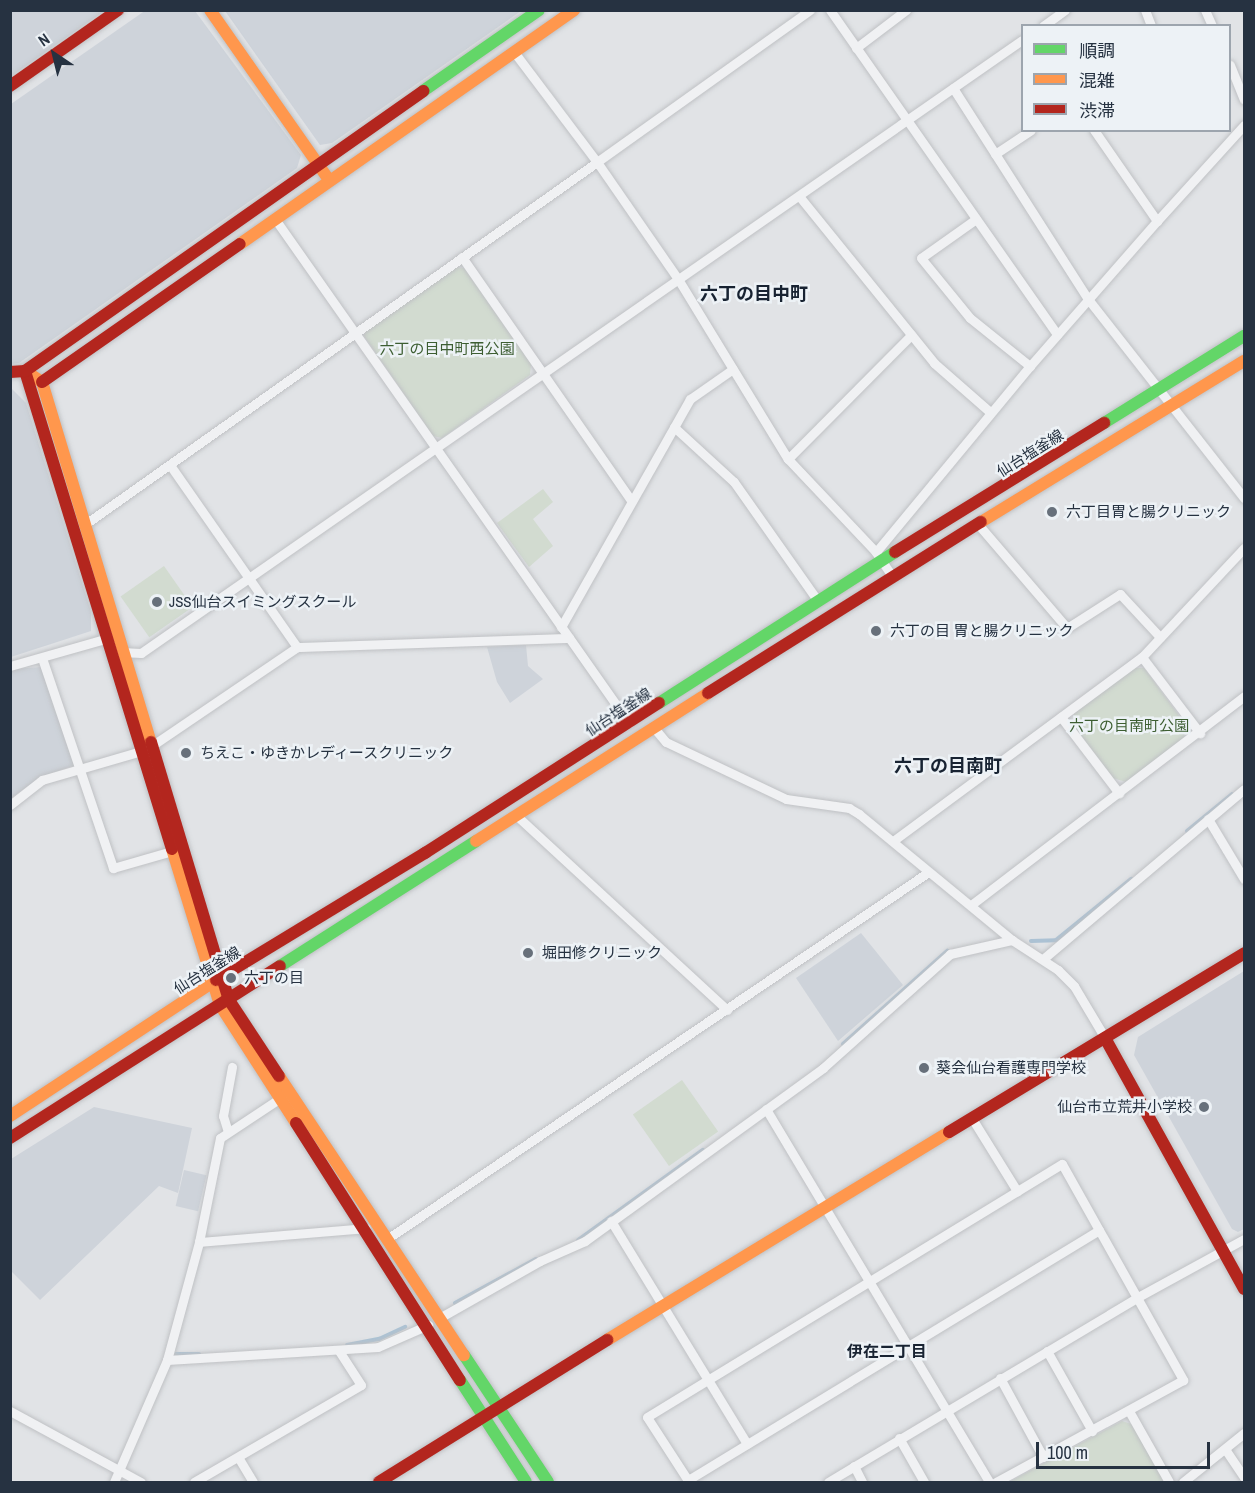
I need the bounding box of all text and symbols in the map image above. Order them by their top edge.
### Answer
north arrow [24,24,84,84]
legend [1021,24,1231,132]
text: N [33,28,54,51]
text: 順調 [1079,38,1115,63]
text: 混雑 [1079,68,1115,93]
text: 渋滞 [1079,98,1115,123]
district label: 六丁の目中町 [700,283,808,305]
park label: 六丁の目中町西公園 [380,340,514,358]
street label: 仙台塩釜線 [993,425,1067,481]
marker: 六丁目胃と腸クリニック [1043,503,1061,521]
place label: 六丁目胃と腸クリニック [1066,503,1231,521]
place label: JSS仙台スイミングスクール [169,593,357,611]
marker: JSS仙台スイミングスクール [150,595,164,609]
marker: 六丁の目 胃と腸クリニック [867,622,885,640]
place label: 六丁の目 胃と腸クリニック [890,622,1073,640]
street label: 仙台塩釜線 [582,684,654,740]
park label: 六丁の目南町公園 [1069,717,1189,735]
marker: ちえこ・ゆきかレディースクリニック [177,744,195,762]
place label: ちえこ・ゆきかレディースクリニック [200,744,455,762]
district label: 六丁の目南町 [894,755,1002,777]
street label: 仙台塩釜線 [170,942,244,998]
marker: 堀田修クリニック [519,944,537,962]
place label: 堀田修クリニック [542,944,662,962]
marker: 六丁の目 [222,969,240,987]
place label: 六丁の目 [244,969,304,987]
place label: 葵会仙台看護専門学校 [936,1059,1086,1077]
marker: 葵会仙台看護専門学校 [917,1061,931,1075]
place label: 仙台市立荒井小学校 [1057,1098,1192,1116]
marker: 仙台市立荒井小学校 [1197,1100,1211,1114]
district label: 伊在二丁目 [847,1341,927,1361]
scale bar [1039,1430,1213,1468]
text: 100 m [1047,1440,1088,1465]

